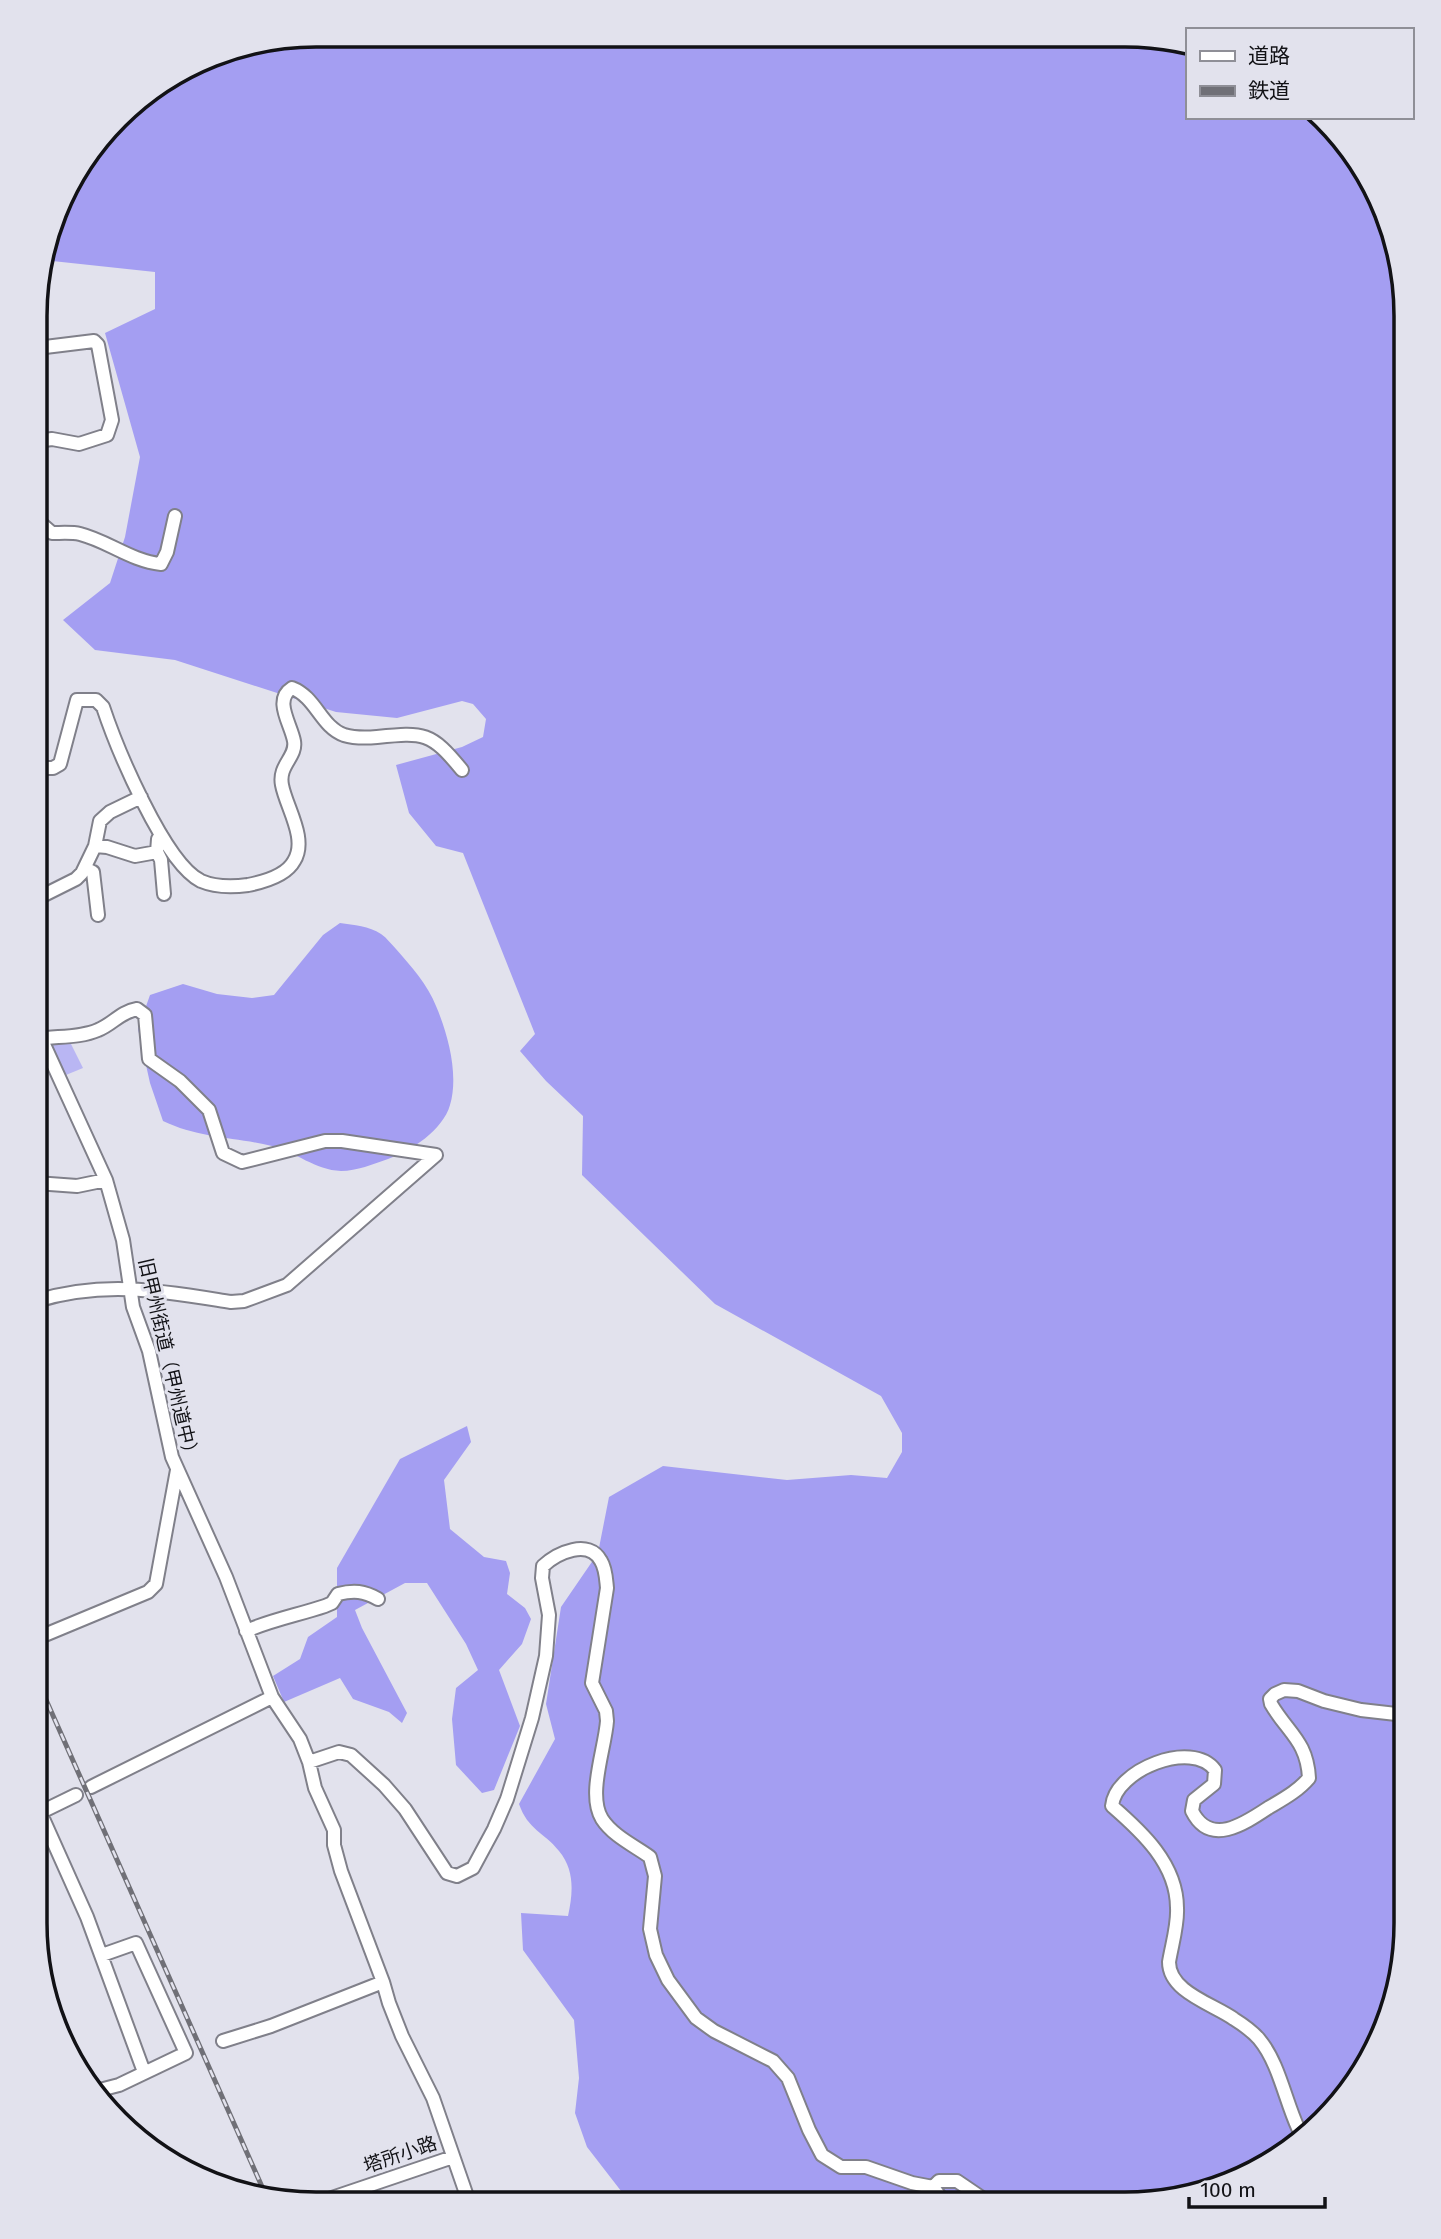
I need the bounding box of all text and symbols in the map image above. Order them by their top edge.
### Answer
legend [1186,28,1413,119]
text: 道路 [1248,43,1290,69]
text: 鉄道 [1248,78,1290,104]
street label: 旧甲州街道（甲州道中） [134,1256,203,1465]
street label: 塔所小路 [360,2131,440,2178]
scale bar [1189,2166,1326,2210]
text: 100 m [1200,2177,1256,2203]

